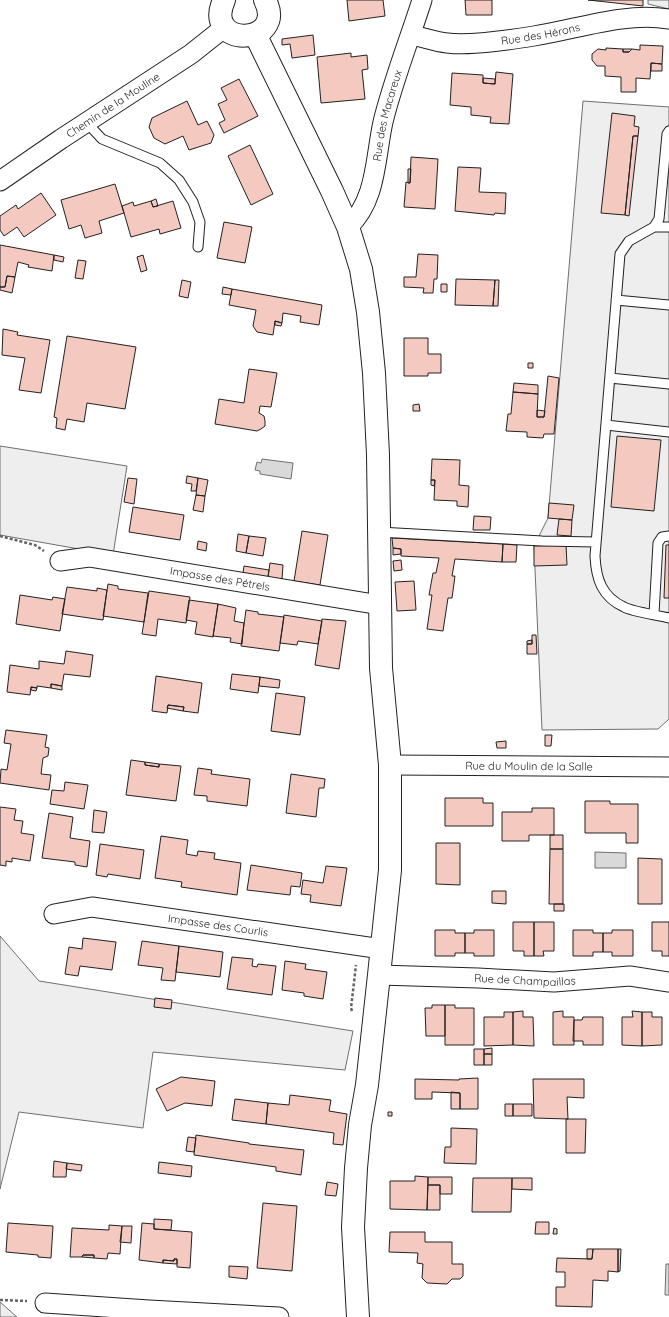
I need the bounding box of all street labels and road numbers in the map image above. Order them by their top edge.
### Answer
street label: Rue des Hérons [500,20,581,48]
street label: Rue des Macareux [370,68,405,162]
street label: Chemin de la Mouline [63,69,162,141]
street label: Impasse des Pétrels [169,563,271,594]
street label: Rue du Moulin de la Salle [465,759,593,773]
street label: Impasse des Courlis [167,911,269,939]
street label: Rue de Champaillas [474,971,576,989]

